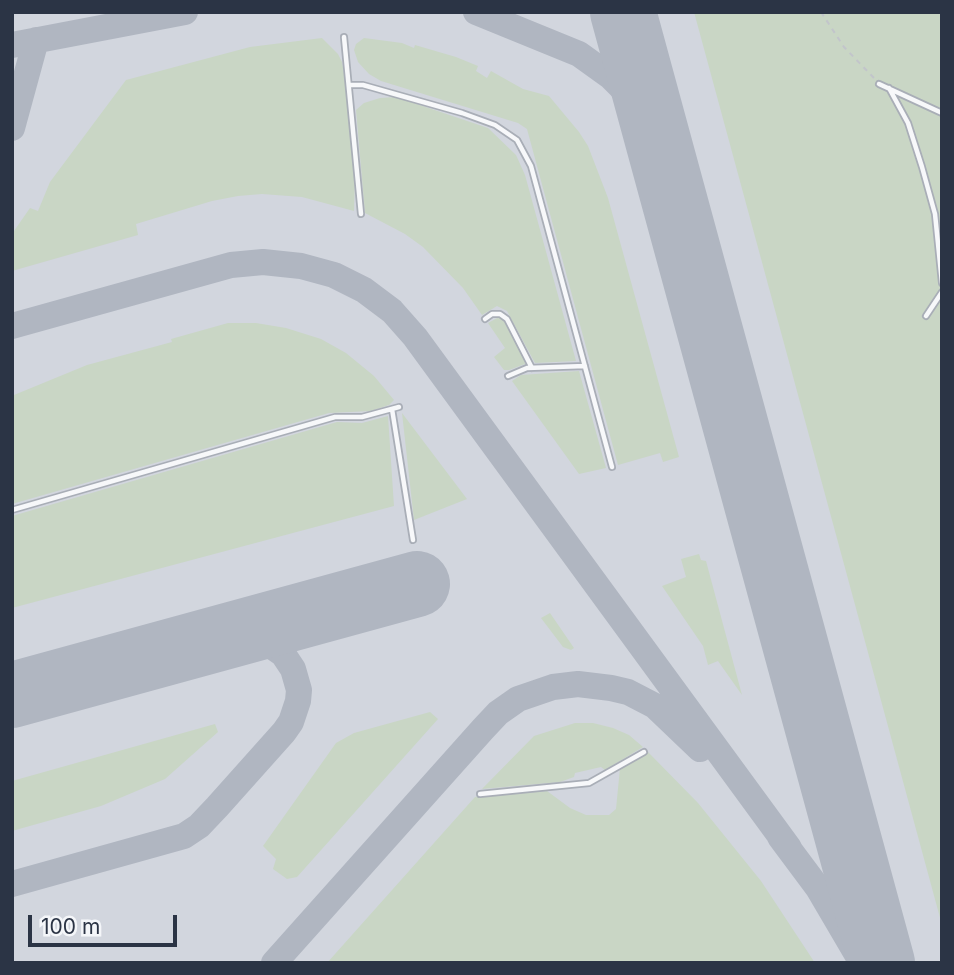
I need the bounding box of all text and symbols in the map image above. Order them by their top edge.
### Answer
scale bar [32,902,180,946]
text: 100 m [41,914,100,939]

